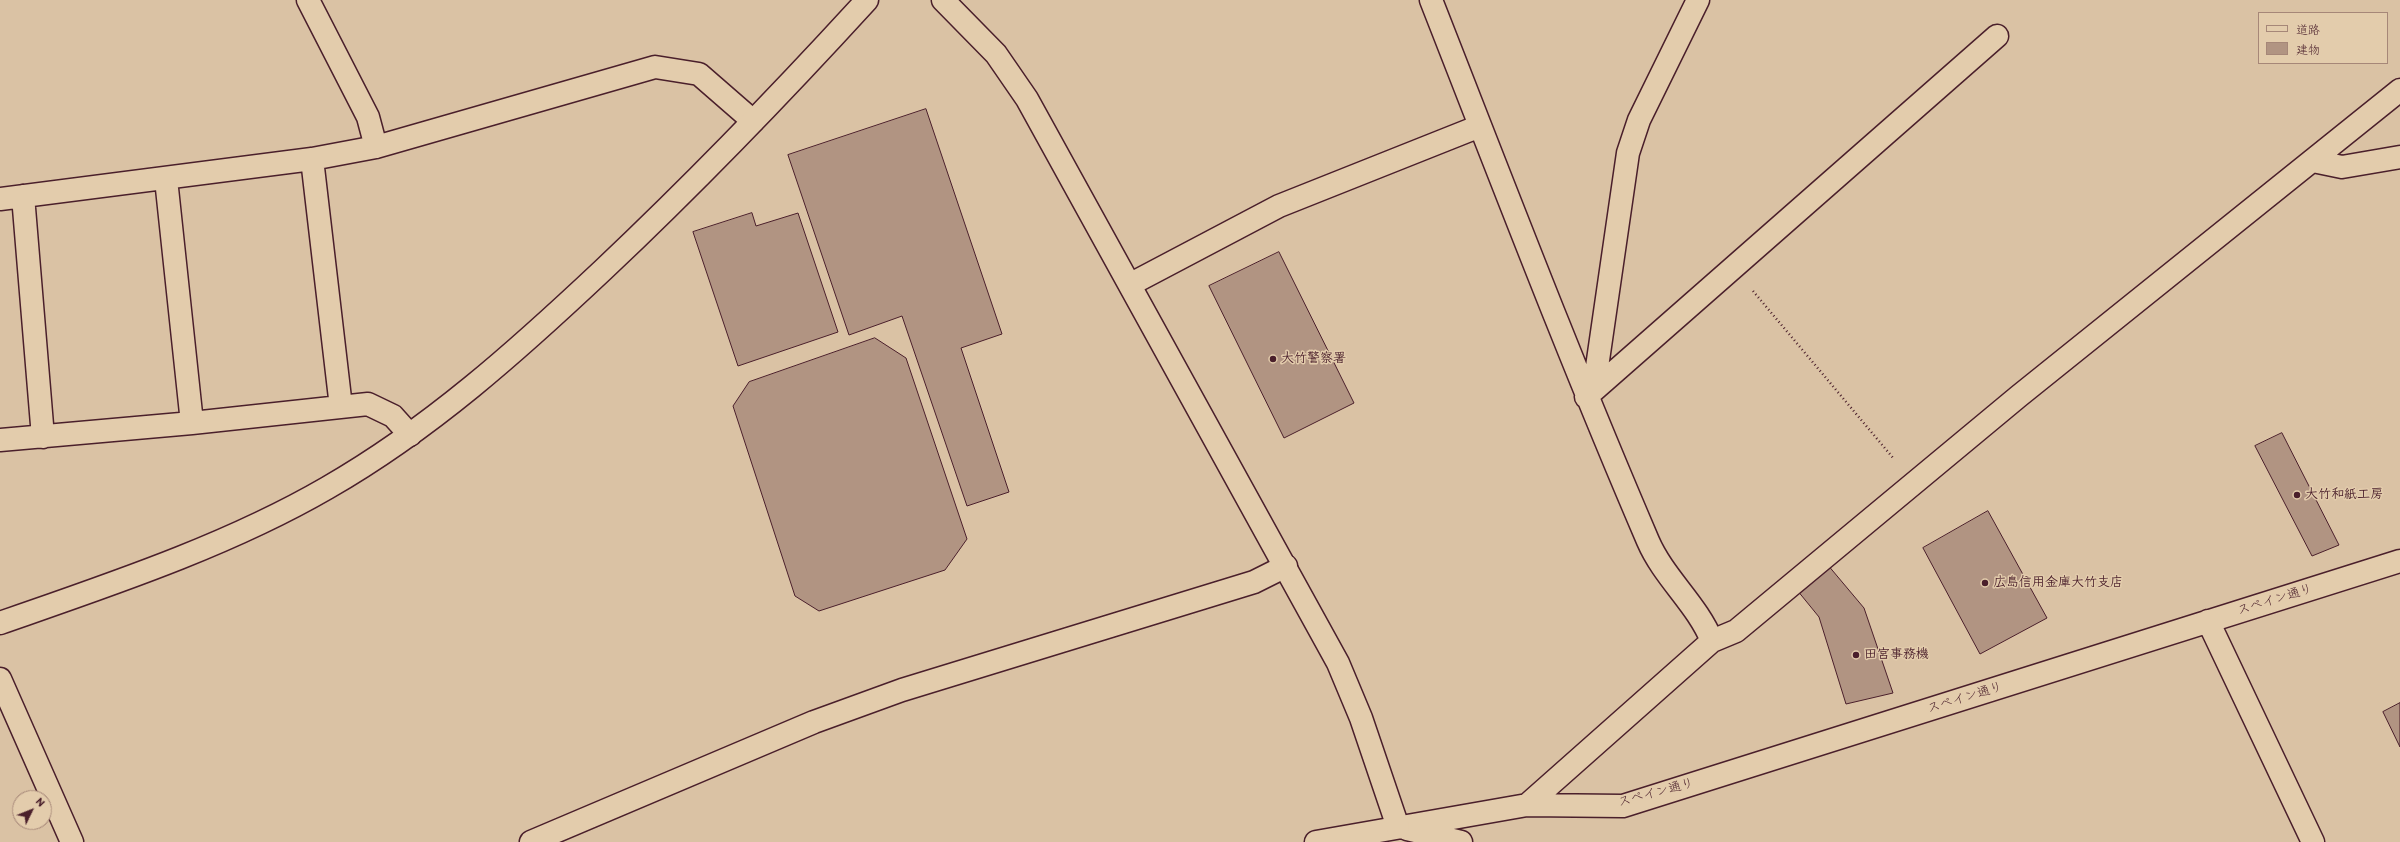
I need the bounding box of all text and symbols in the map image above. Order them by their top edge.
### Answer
legend [2258,12,2388,64]
text: 道路 [2296,23,2320,37]
text: 建物 [2296,43,2320,57]
place label: 大竹警察署 [1281,351,1346,367]
marker: 大竹警察署 [1268,354,1278,364]
place label: 大竹和紙工房 [2305,487,2383,503]
marker: 大竹和紙工房 [2292,490,2302,500]
place label: 広島信用金庫大竹支店 [1993,575,2123,591]
marker: 広島信用金庫大竹支店 [1980,578,1990,588]
street label: スペイン通り [2235,581,2315,619]
place label: 田宮事務機 [1864,647,1929,663]
marker: 田宮事務機 [1851,650,1861,660]
street label: スペイン通り [1925,679,2005,717]
street label: スペイン通り [1616,775,1696,811]
north arrow [12,790,52,830]
text: N [33,795,48,809]

